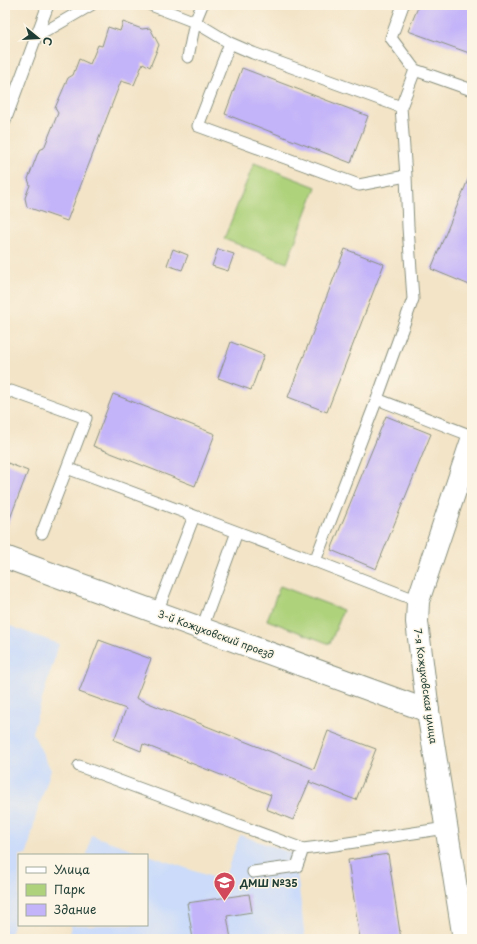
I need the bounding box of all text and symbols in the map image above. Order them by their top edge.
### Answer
north arrow [18,18,58,58]
text: С [39,35,57,48]
street label: 3-й Кожуховский проезд [156,606,276,663]
street label: 7-я Кожуховская улица [410,627,442,745]
legend [18,854,148,926]
text: Улица [54,860,90,878]
school or university icon: ДМШ №35 [211,870,237,903]
place label: ДМШ №35 [239,875,298,890]
text: Парк [54,880,86,898]
text: Здание [54,900,96,918]

